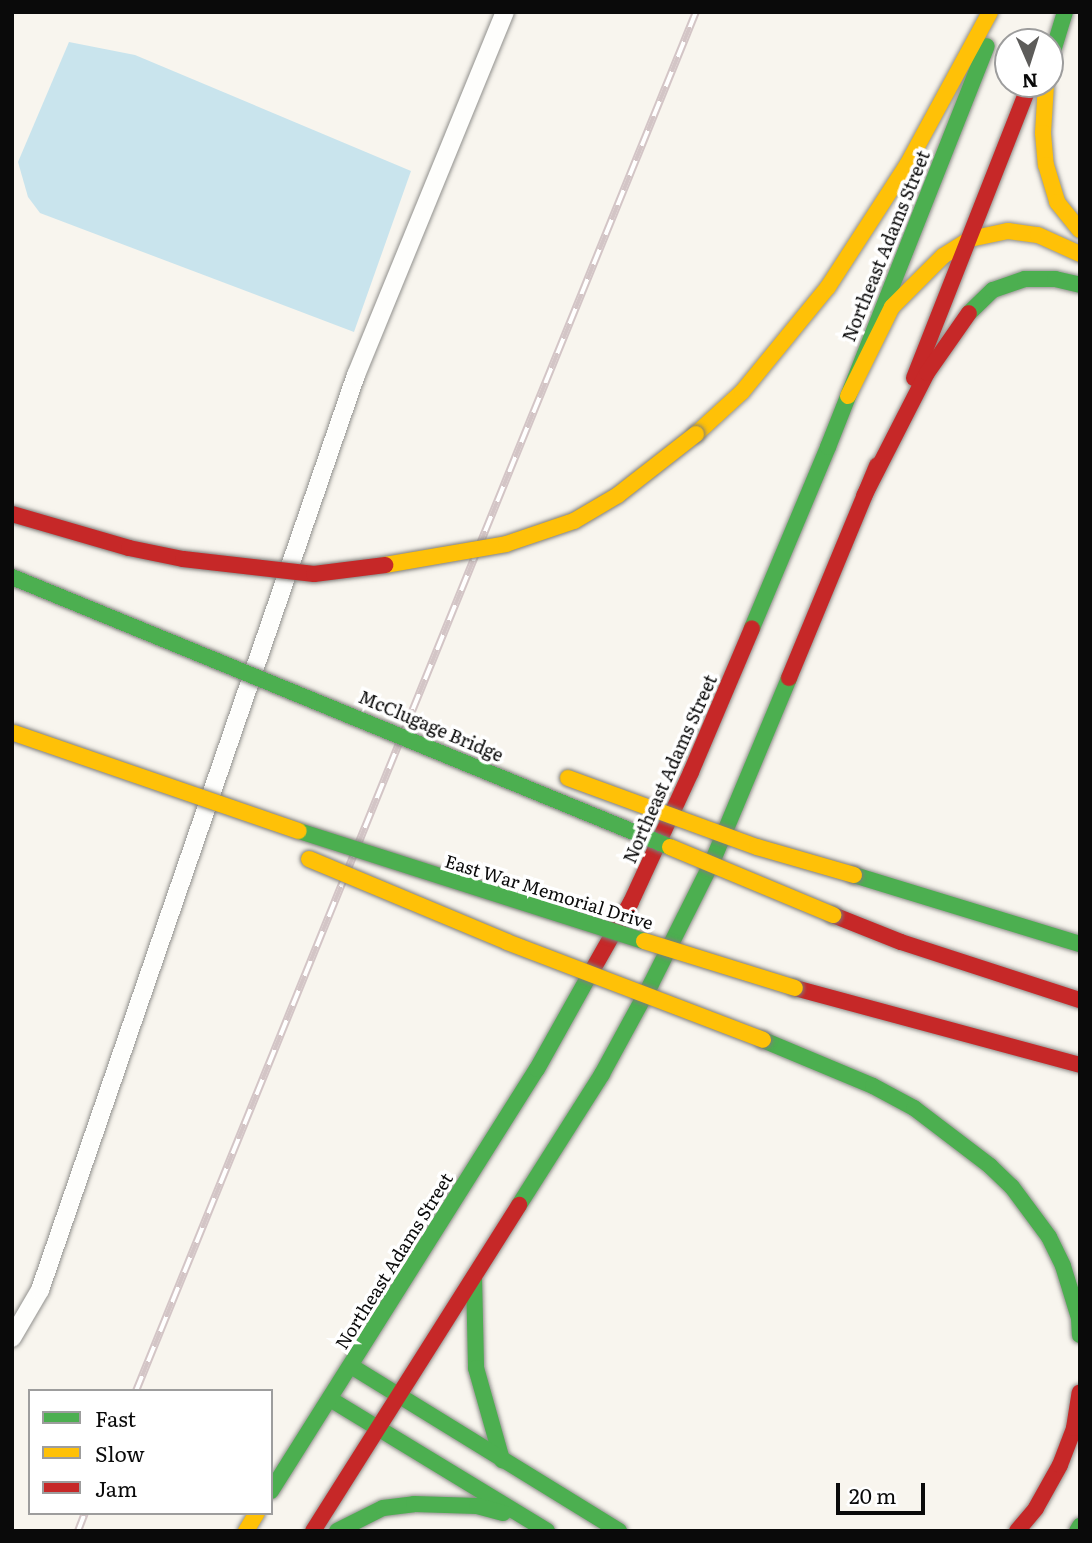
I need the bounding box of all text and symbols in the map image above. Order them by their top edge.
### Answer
north arrow [994,28,1064,98]
text: N [1021,68,1039,96]
street label: Northeast Adams Street [838,147,934,345]
street label: Northeast Adams Street [619,671,721,867]
street label: McClugage Bridge [355,686,507,766]
street label: East War Memorial Drive [442,850,656,934]
street label: Northeast Adams Street [331,1169,457,1353]
legend [28,1389,273,1515]
text: Fast [95,1402,136,1433]
text: Slow [95,1437,145,1468]
scale bar [840,1470,929,1514]
text: Jam [95,1472,137,1503]
text: 20 m [849,1479,896,1510]

